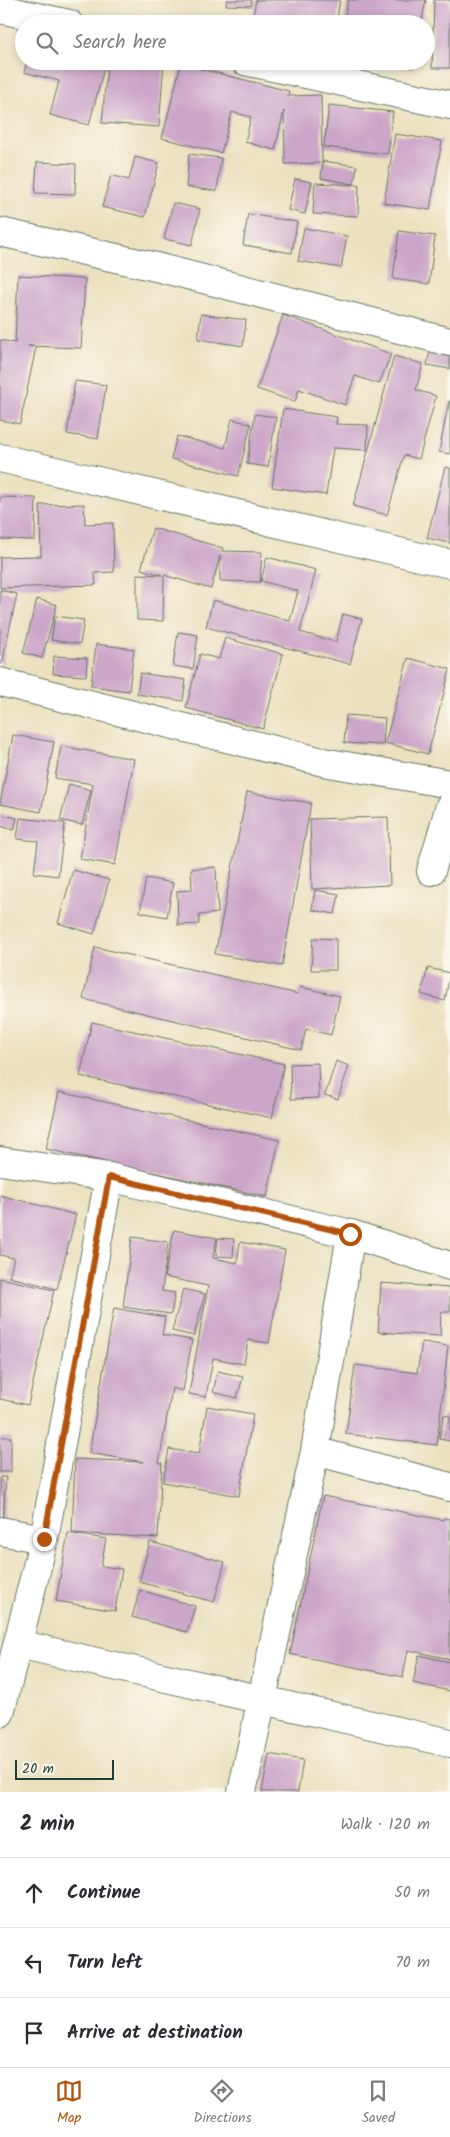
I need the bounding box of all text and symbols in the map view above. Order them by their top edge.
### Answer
search box [15,15,435,70]
text: Search here [73,28,167,58]
icon: search [33,29,61,57]
route start [339,1223,362,1246]
route end [33,1528,56,1551]
scale bar [15,1757,114,1780]
text: 20 m [22,1758,54,1780]
text: 2 min [20,1808,75,1841]
text: Walk · 120 m [340,1812,430,1837]
text: Continue [67,1878,140,1908]
icon: ahead [20,1879,48,1907]
text: 50 m [394,1880,430,1905]
text: Turn left [67,1948,142,1978]
icon: left [20,1949,48,1977]
text: 70 m [395,1950,430,1975]
text: Arrive at destination [67,2018,243,2048]
icon: arrive [20,2019,48,2047]
tab: Map [55,2077,83,2129]
tab: Directions [193,2077,251,2129]
tab: Saved [362,2077,395,2129]

